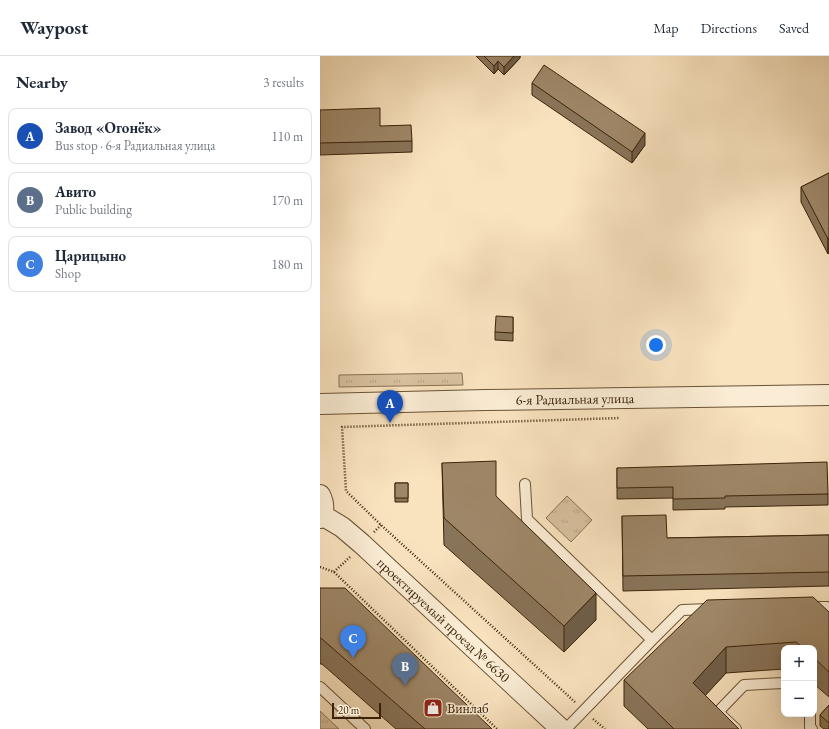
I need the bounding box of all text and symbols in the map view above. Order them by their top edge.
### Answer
text: Waypost [20,15,88,40]
text: Map [653,19,679,37]
text: Directions [701,19,757,37]
text: Saved [779,19,809,37]
text: Nearby [16,71,68,93]
text: 3 results [263,74,304,91]
text: Завод «Огонёк» [55,118,161,137]
text: A [25,128,35,145]
text: 110 m [272,128,303,145]
text: Bus stop · 6-я Радиальная улица [55,137,215,154]
text: Авито [55,182,96,201]
text: B [26,192,34,209]
text: 170 m [272,192,303,209]
text: Public building [55,201,132,218]
text: Царицыно [55,246,126,265]
text: C [25,256,35,273]
text: 180 m [272,256,303,273]
text: Shop [55,265,81,282]
your location [646,335,666,355]
street label: 6-я Радиальная улица [516,389,635,409]
pin: A [377,390,403,423]
street label: проектируемый проезд № 6630 [373,554,514,686]
pin: C [340,625,366,658]
map controls [781,645,817,717]
button: + [781,645,817,681]
pin: B [392,653,418,686]
button: − [781,681,817,717]
shop icon: Винлаб [422,697,444,719]
place label: Винлаб [447,699,489,717]
scale bar [332,701,381,720]
text: 20 m [338,703,359,717]

